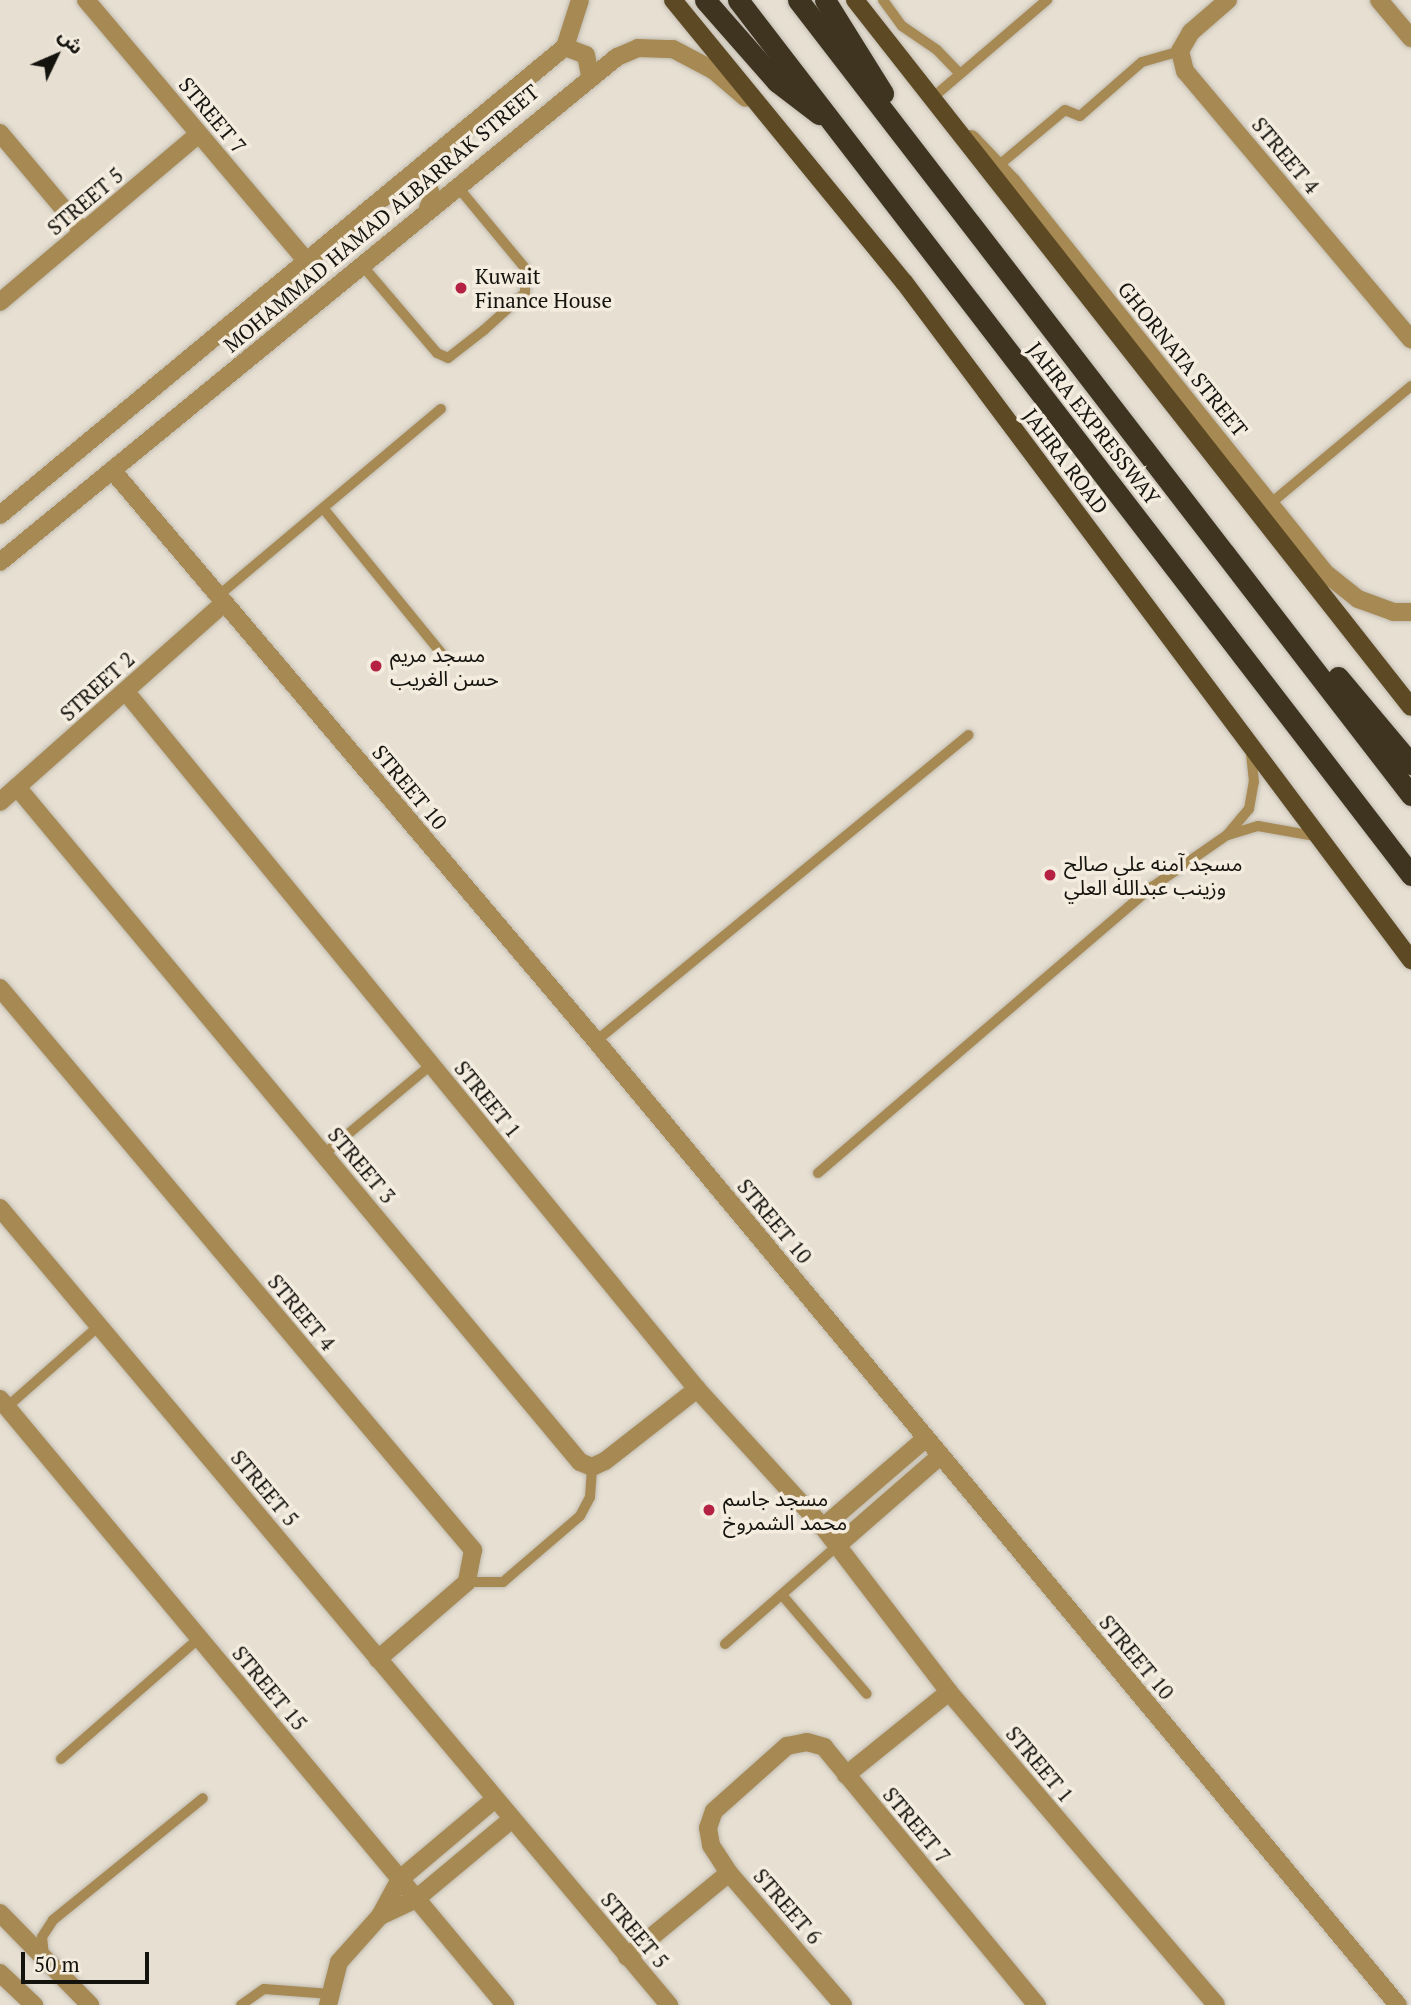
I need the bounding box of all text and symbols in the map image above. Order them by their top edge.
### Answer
north arrow [21,21,91,91]
text: ش [53,23,89,59]
street label: STREET 7 [174,72,252,158]
street label: MOHAMMAD HAMAD ALBARRAK STREET [218,78,544,358]
street label: STREET 4 [1247,112,1325,198]
street label: STREET 5 [42,162,128,240]
place label: Kuwait Finance House [475,263,612,313]
street label: GHORNATA STREET [1113,276,1253,442]
marker: Kuwait Finance House [453,280,469,296]
street label: JAHRA EXPRESSWAY [1022,336,1166,510]
street label: JAHRA ROAD [1018,403,1114,519]
place label: مسجد مريم حسن الغريب [390,641,499,691]
street label: STREET 2 [55,646,139,726]
marker: مسجد مريم حسن الغريب [368,658,384,674]
street label: STREET 10 [367,740,453,834]
place label: مسجد آمنه علي صالح وزينب عبدالله العلي [1064,850,1243,900]
marker: مسجد آمنه علي صالح وزينب عبدالله العلي [1042,867,1058,883]
street label: STREET 1 [449,1056,527,1142]
street label: STREET 3 [323,1122,401,1208]
street label: STREET 10 [732,1174,818,1268]
street label: STREET 4 [263,1269,341,1355]
street label: STREET 5 [226,1445,304,1531]
place label: مسجد جاسم محمد الشمروخ [723,1485,847,1535]
marker: مسجد جاسم محمد الشمروخ [701,1502,717,1518]
street label: STREET 10 [1094,1610,1180,1704]
street label: STREET 15 [227,1641,313,1735]
street label: STREET 1 [1001,1721,1079,1807]
street label: STREET 7 [878,1782,956,1868]
street label: STREET 6 [749,1863,827,1949]
street label: STREET 5 [596,1887,674,1973]
scale bar [24,1938,152,1982]
text: 50 m [34,1950,80,1978]

